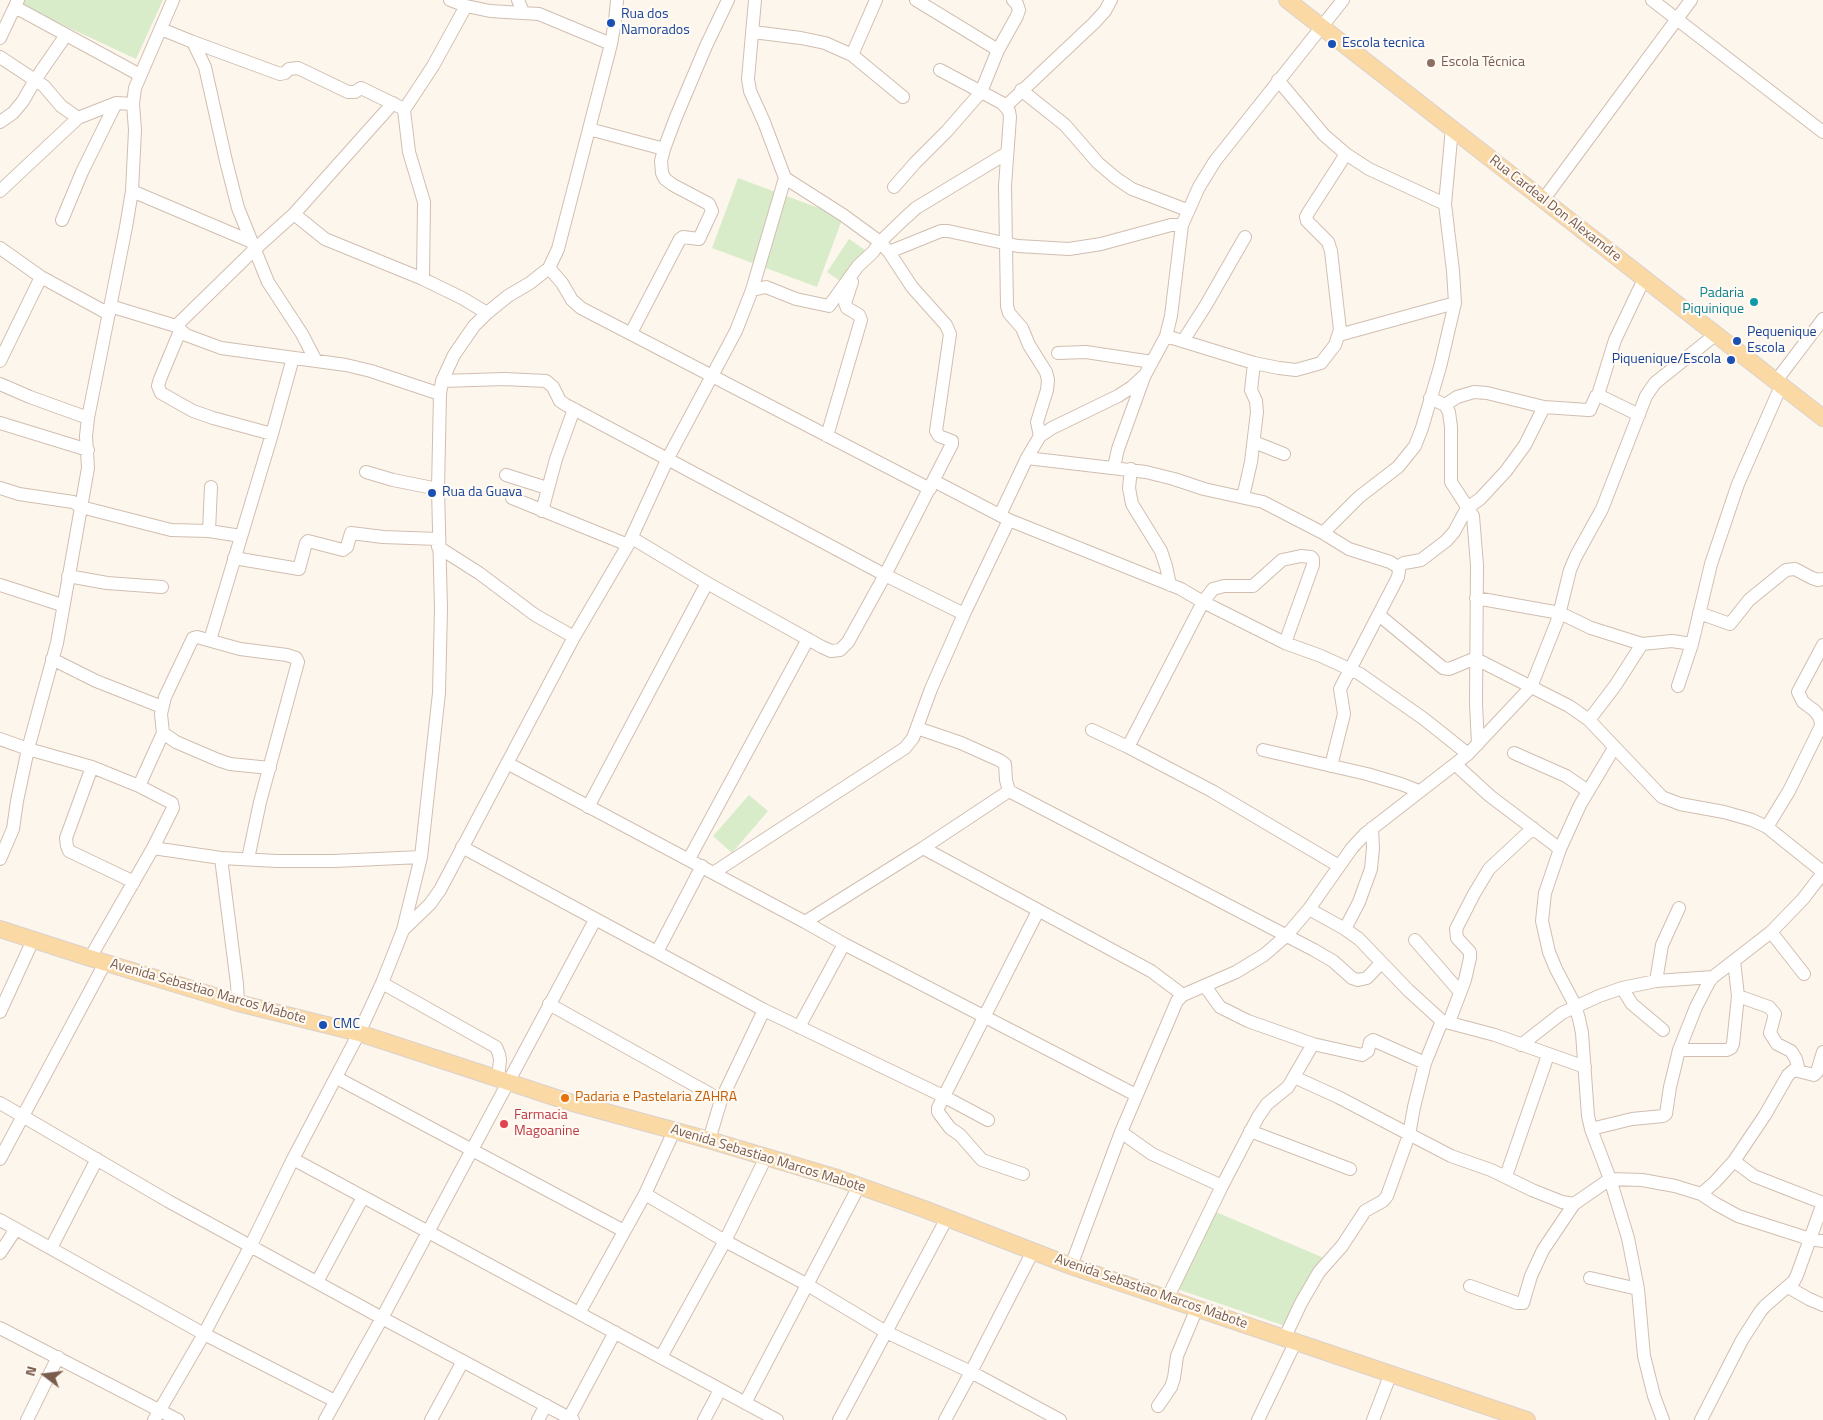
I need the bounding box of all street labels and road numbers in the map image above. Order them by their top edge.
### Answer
street label: Rua Cardeal Don Alexamdre [1486,152,1624,266]
street label: Avenida Sebastiao Marcos Mabote [108,956,308,1028]
street label: Avenida Sebastiao Marcos Mabote [669,1121,867,1197]
street label: Avenida Sebastiao Marcos Mabote [1052,1251,1250,1333]

